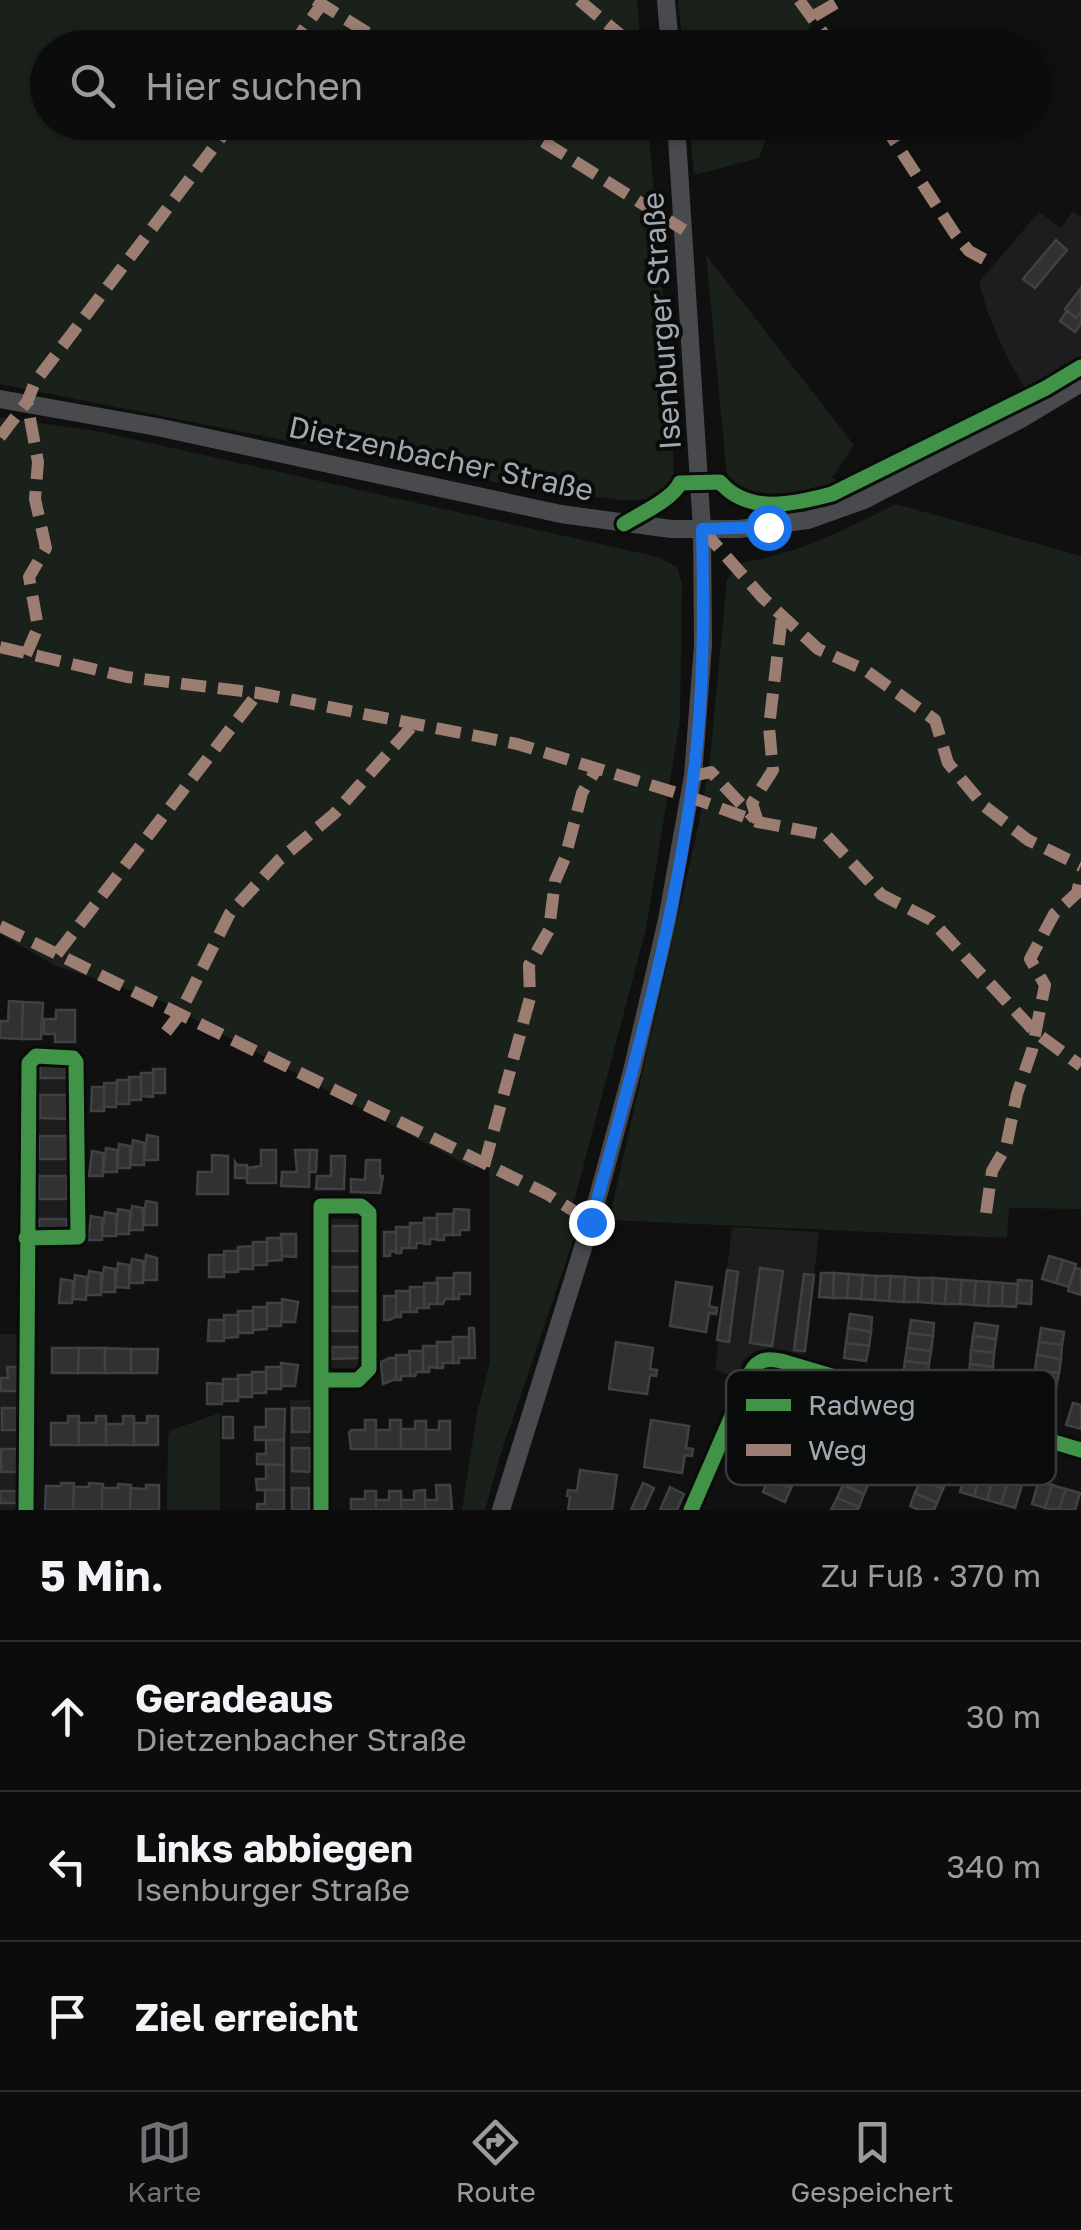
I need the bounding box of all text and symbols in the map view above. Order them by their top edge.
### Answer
search box [30,30,1051,140]
icon: search [65,58,120,113]
text: Hier suchen [145,63,363,108]
street label: Isenburger Straße [634,191,688,451]
street label: Dietzenbacher Straße [285,408,597,508]
route start [746,505,792,551]
route end [569,1200,615,1246]
legend [726,1370,1056,1485]
text: Radweg [808,1388,916,1421]
text: Weg [808,1433,867,1466]
text: 5 Min. [40,1550,164,1600]
text: Zu Fuß · 370 m [821,1556,1041,1594]
text: Geradeaus [135,1675,333,1720]
icon: ahead [40,1689,95,1744]
text: 30 m [966,1697,1041,1735]
text: Dietzenbacher Straße [135,1720,466,1758]
text: Links abbiegen [135,1825,413,1870]
icon: left [40,1839,95,1894]
text: 340 m [947,1847,1041,1885]
text: Isenburger Straße [135,1870,410,1908]
icon: arrive [40,1989,95,2044]
text: Ziel erreicht [135,1994,358,2039]
tab: Karte [127,2115,201,2208]
tab: Route [456,2115,536,2208]
tab: Gespeichert [790,2115,954,2208]

